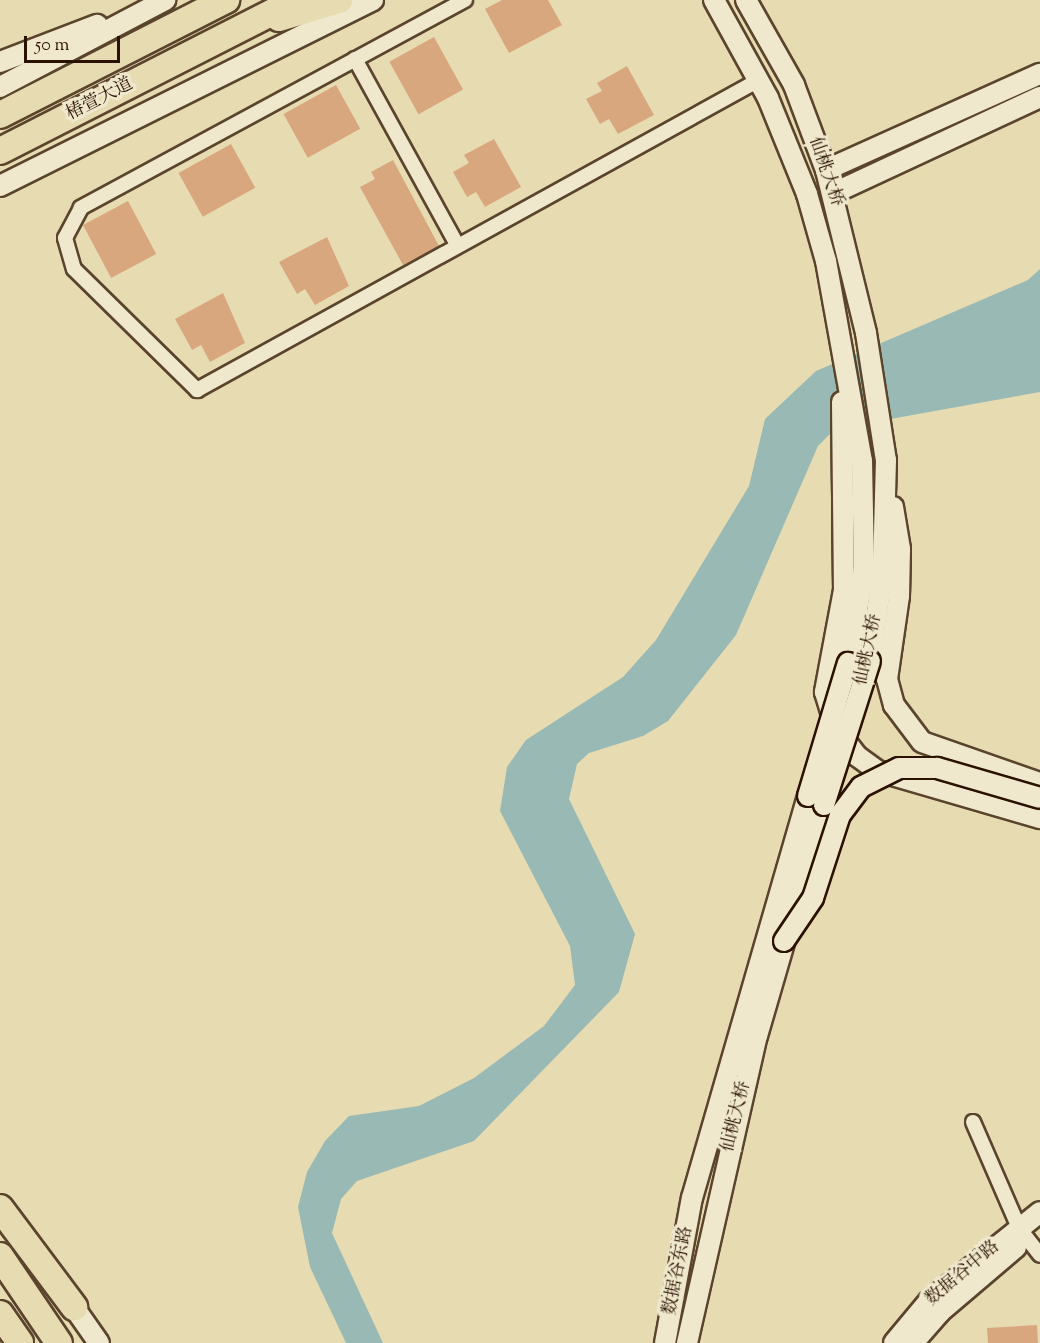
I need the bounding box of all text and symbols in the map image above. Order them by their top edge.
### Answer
scale bar [27,24,123,62]
text: 50 m [35,33,69,59]
street label: 椿萱大道 [63,74,137,126]
street label: 仙桃大桥 [803,134,847,210]
street label: 仙桃大桥 [851,613,887,687]
street label: 仙桃大桥 [718,1079,756,1155]
street label: 数据谷东路 [660,1225,698,1317]
street label: 数据谷中路 [922,1237,1004,1311]

